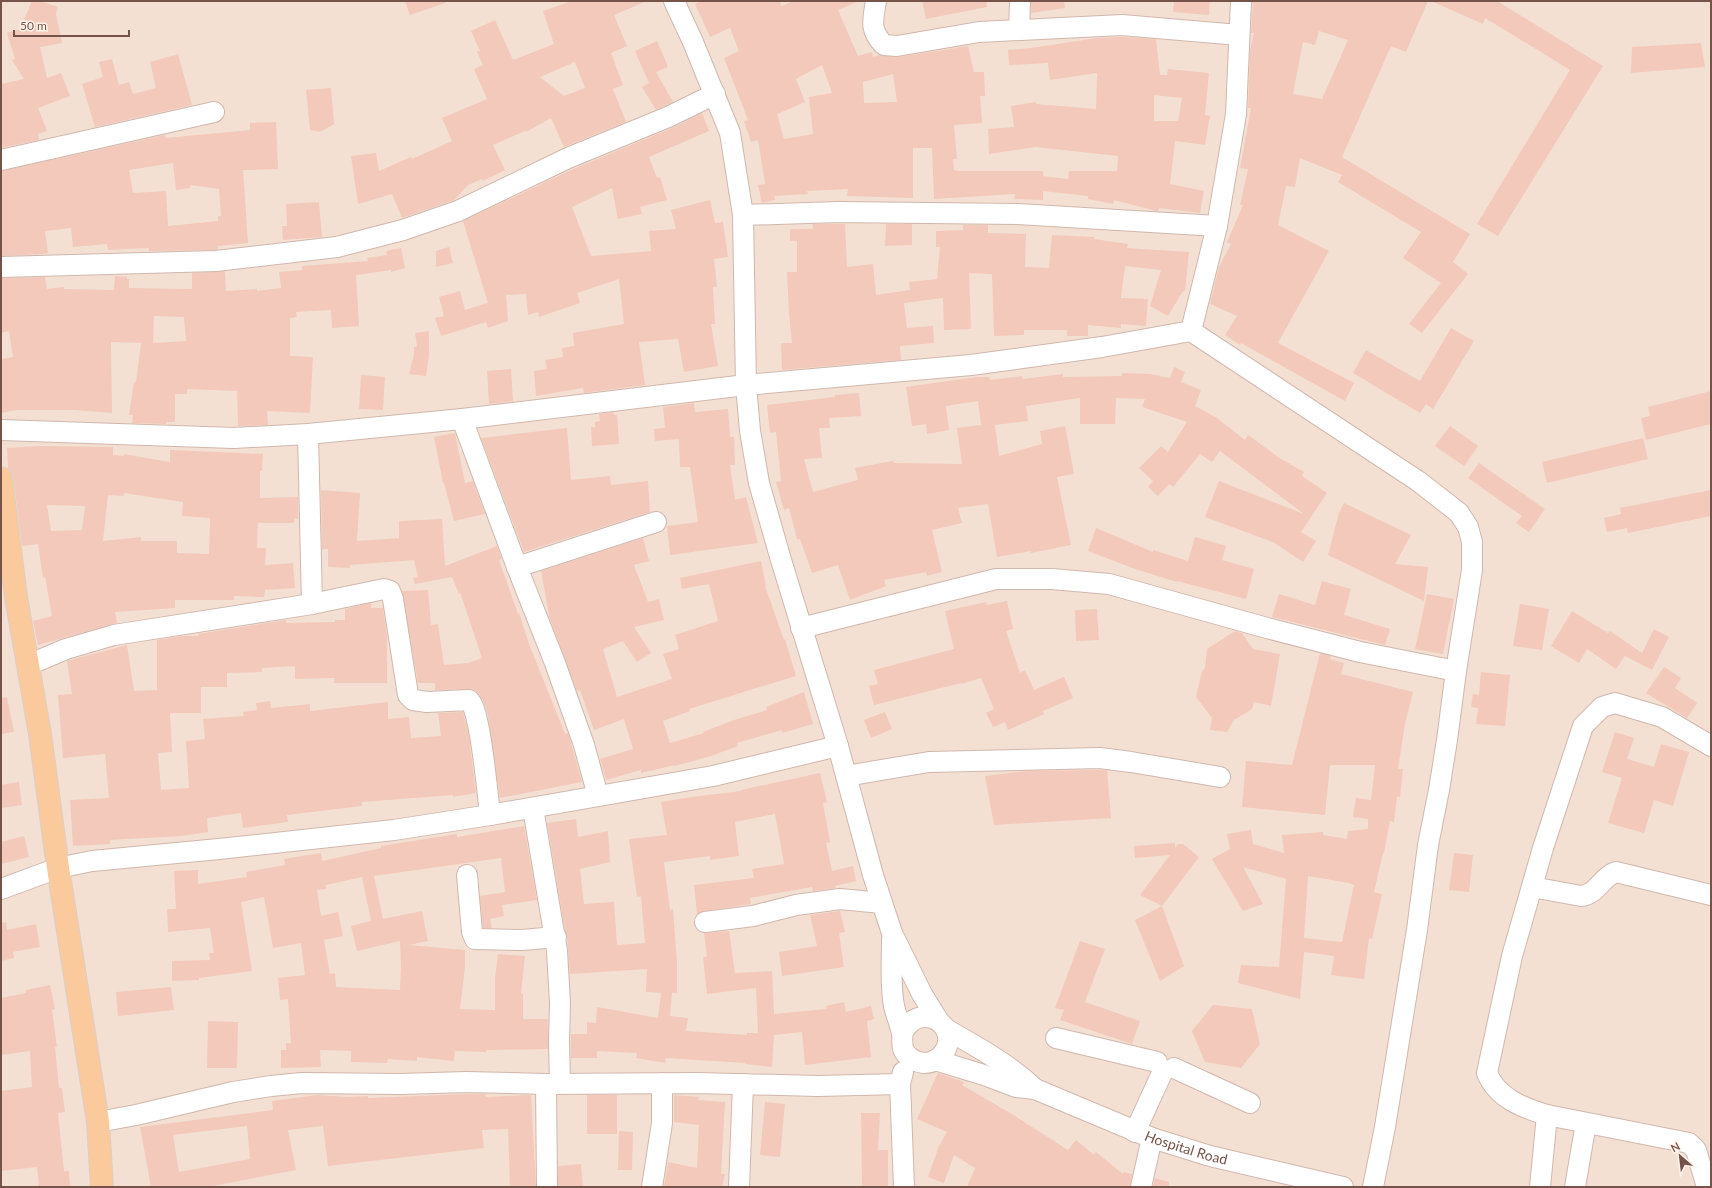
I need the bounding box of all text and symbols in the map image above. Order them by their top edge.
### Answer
scale bar [14,12,129,38]
text: 50 m [20,18,47,33]
street label: Hospital Road [1142,1127,1229,1168]
north arrow [1660,1136,1700,1176]
text: N [1668,1139,1682,1154]

